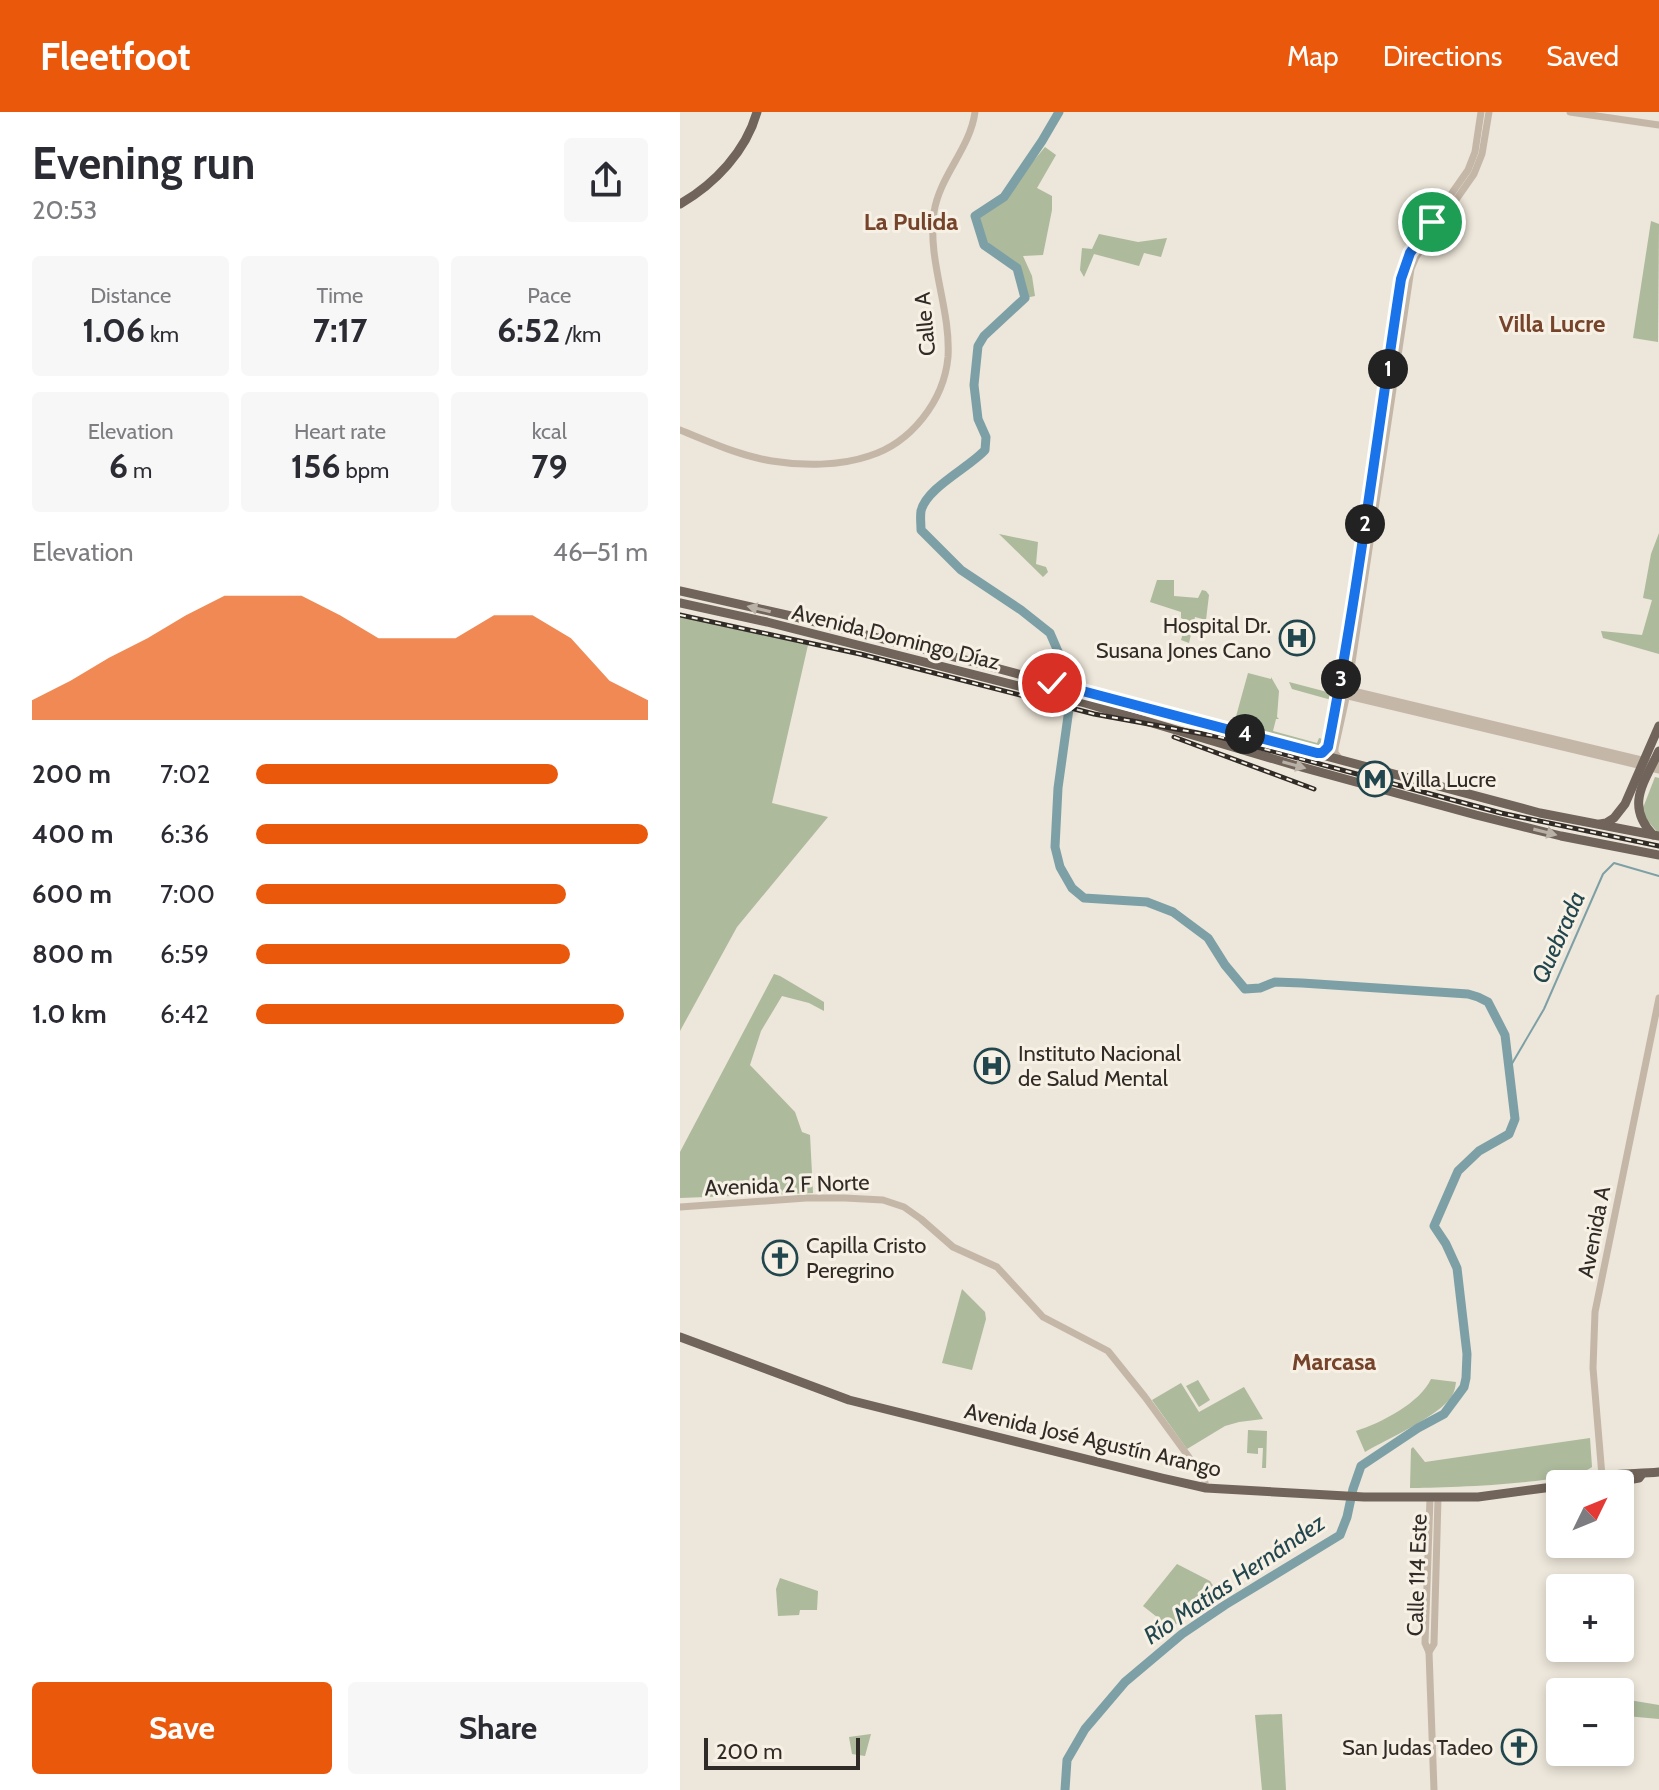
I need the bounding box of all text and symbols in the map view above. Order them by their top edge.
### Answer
text: Fleetfoot [40,33,191,80]
text: Map [1287,39,1339,73]
text: Directions [1383,39,1502,73]
text: Saved [1546,39,1619,73]
text: Evening run [32,137,255,190]
button: share [564,138,648,222]
pin [1398,188,1466,256]
text: 20:53 [32,194,97,226]
icon: arrive [1410,200,1454,244]
district label: La Pulida [864,207,958,236]
text: Distance [90,282,171,309]
text: Time [317,282,363,309]
text: Pace [527,282,571,309]
street label: Calle A [909,290,941,357]
text: 1.06 [82,309,145,351]
text: 7:17 [313,309,367,351]
text: 6:52 [497,309,560,351]
district label: Villa Lucre [1499,309,1605,338]
text: km [145,321,179,348]
text: /km [560,321,601,348]
pin: 1 [1368,349,1408,389]
text: 1 [1384,355,1392,382]
text: Elevation [88,418,174,445]
text: Heart rate [294,418,386,445]
text: kcal [532,418,567,445]
text: 6 [109,445,128,487]
text: 156 [291,445,341,487]
text: 79 [531,445,568,487]
text: m [128,457,152,484]
text: bpm [341,457,389,484]
pin: 2 [1345,504,1385,544]
text: 2 [1359,510,1371,537]
text: Elevation [32,536,134,568]
text: 46–51 m [553,536,648,568]
street label: Avenida Domingo Díaz [789,598,1003,676]
one-way arrow [747,602,772,614]
place label: Hospital Dr. Susana Jones Cano [1096,612,1271,664]
hospital icon: Hospital Dr. Susana Jones Cano [1278,619,1316,657]
pin [1018,649,1086,717]
pin: 3 [1321,659,1361,699]
icon: check [1030,661,1074,705]
text: 3 [1335,665,1347,692]
pin: 4 [1225,714,1265,754]
text: 4 [1238,720,1252,747]
text: 200 m [32,758,111,790]
text: 7:02 [160,758,210,790]
one-way arrow [1282,760,1307,772]
metro station icon: Villa Lucre [1356,760,1394,798]
place label: Villa Lucre [1401,766,1496,793]
text: 400 m [32,818,113,850]
text: 6:36 [160,818,209,850]
one-way arrow [1533,827,1558,839]
text: 600 m [32,878,112,910]
text: 7:00 [160,878,215,910]
water label: Quebrada [1525,886,1591,988]
text: 800 m [32,938,113,970]
text: 6:59 [160,938,209,970]
text: 1.0 km [32,998,107,1030]
text: 6:42 [160,998,209,1030]
place label: Instituto Nacional de Salud Mental [1018,1040,1182,1092]
hospital icon: Instituto Nacional de Salud Mental [973,1047,1011,1085]
street label: Avenida 2 F Norte [704,1169,870,1201]
street label: Avenida A [1572,1183,1616,1280]
place label: Capilla Cristo Peregrino [806,1232,926,1284]
church icon: Capilla Cristo Peregrino [761,1239,799,1277]
district label: Marcasa [1292,1347,1376,1376]
street label: Avenida José Agustín Arango [962,1397,1224,1483]
north arrow [1546,1470,1634,1558]
map controls [1546,1470,1634,1766]
water label: Río Matías Hernández [1138,1507,1331,1650]
street label: Calle 114 Este [1401,1513,1433,1637]
button: + [1546,1574,1634,1662]
button: − [1546,1678,1634,1766]
button: Save [32,1682,332,1774]
button: Share [348,1682,648,1774]
church icon: San Judas Tadeo [1500,1728,1538,1766]
scale bar [704,1734,860,1770]
place label: San Judas Tadeo [1342,1734,1493,1761]
text: 200 m [716,1738,782,1765]

